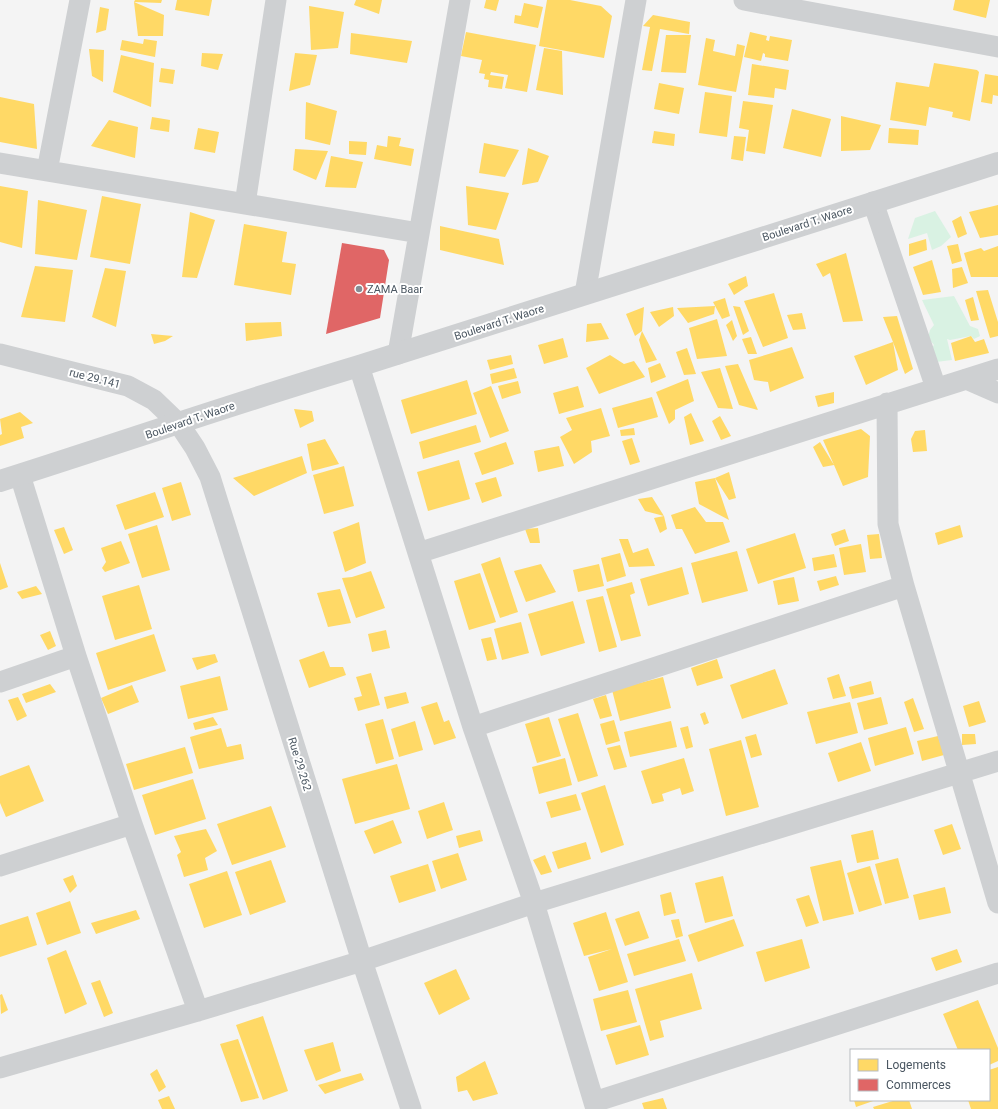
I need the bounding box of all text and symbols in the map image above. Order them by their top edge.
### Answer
street label: Boulevard T. Waore [761,203,854,244]
place label: ZAMA Baar [367,283,423,296]
marker: ZAMA Baar [354,284,364,294]
street label: Boulevard T. Waore [453,302,546,343]
street label: rue 29.141 [68,366,122,391]
street label: Boulevard T. Waore [144,399,237,442]
street label: Rue 29.262 [285,736,314,792]
legend [850,1049,990,1101]
text: Logements [886,1058,946,1072]
text: Commerces [886,1078,951,1092]

